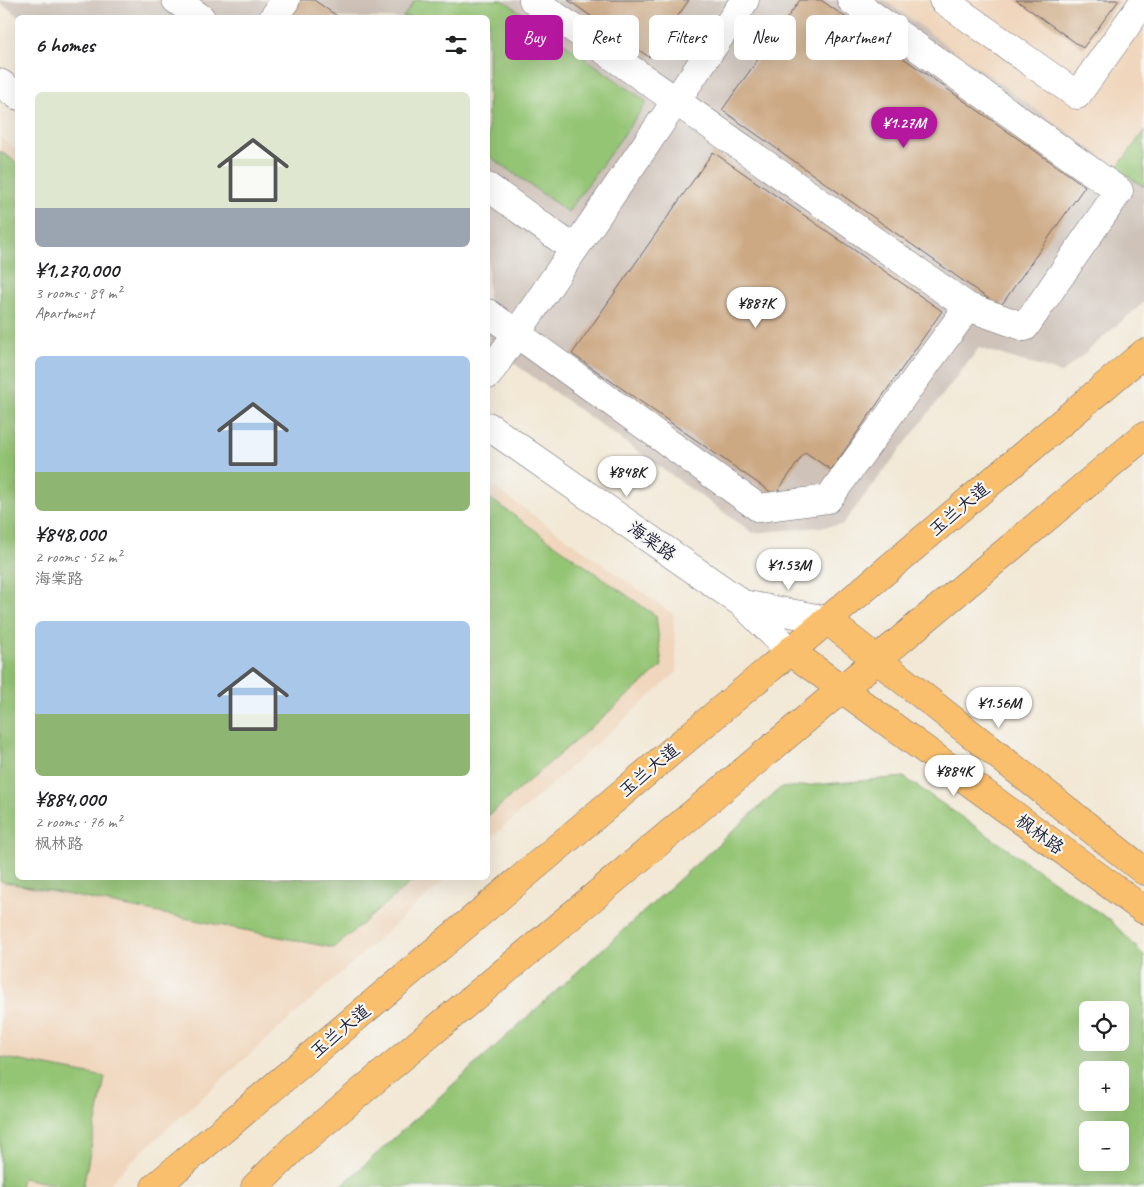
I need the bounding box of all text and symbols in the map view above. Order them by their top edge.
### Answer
chip: Buy [505,15,563,60]
chip: Rent [573,15,639,60]
chip: Filters [649,15,724,60]
chip: New [734,15,796,60]
chip: Apartment [806,15,908,60]
icon: filters [442,31,470,59]
text: 6 homes [35,32,95,58]
pin: ¥1.27M [863,106,945,149]
text: ¥1.27M [882,113,926,133]
icon: home [208,125,298,215]
text: ¥1,270,000 [35,257,119,283]
text: 3 rooms · 89 m² [35,283,121,303]
pin: ¥887K [721,286,791,329]
text: ¥887K [738,293,774,313]
text: Apartment [35,303,94,323]
icon: home [208,389,298,479]
pin: ¥848K [592,456,662,498]
text: ¥848K [609,462,645,482]
street label: 玉兰大道 [924,477,994,541]
street label: 海棠路 [624,517,680,565]
text: ¥848,000 [35,521,105,547]
text: 2 rooms · 52 m² [35,547,121,567]
pin: ¥1.53M [748,548,830,591]
text: ¥1.53M [767,555,811,575]
text: 海棠路 [35,569,83,589]
icon: home [208,654,298,744]
pin: ¥1.56M [958,686,1040,729]
text: ¥1.56M [977,693,1021,713]
street label: 玉兰大道 [614,738,684,802]
pin: ¥884K [919,754,989,797]
text: ¥884K [936,761,972,781]
text: ¥884,000 [35,786,105,812]
street label: 枫林路 [1012,809,1068,859]
text: 2 rooms · 76 m² [35,812,121,832]
text: 枫林路 [35,834,83,854]
street label: 玉兰大道 [305,999,375,1063]
map controls [1079,1001,1129,1171]
button: locate [1079,1001,1129,1051]
button: + [1079,1061,1129,1111]
button: − [1079,1121,1129,1171]

